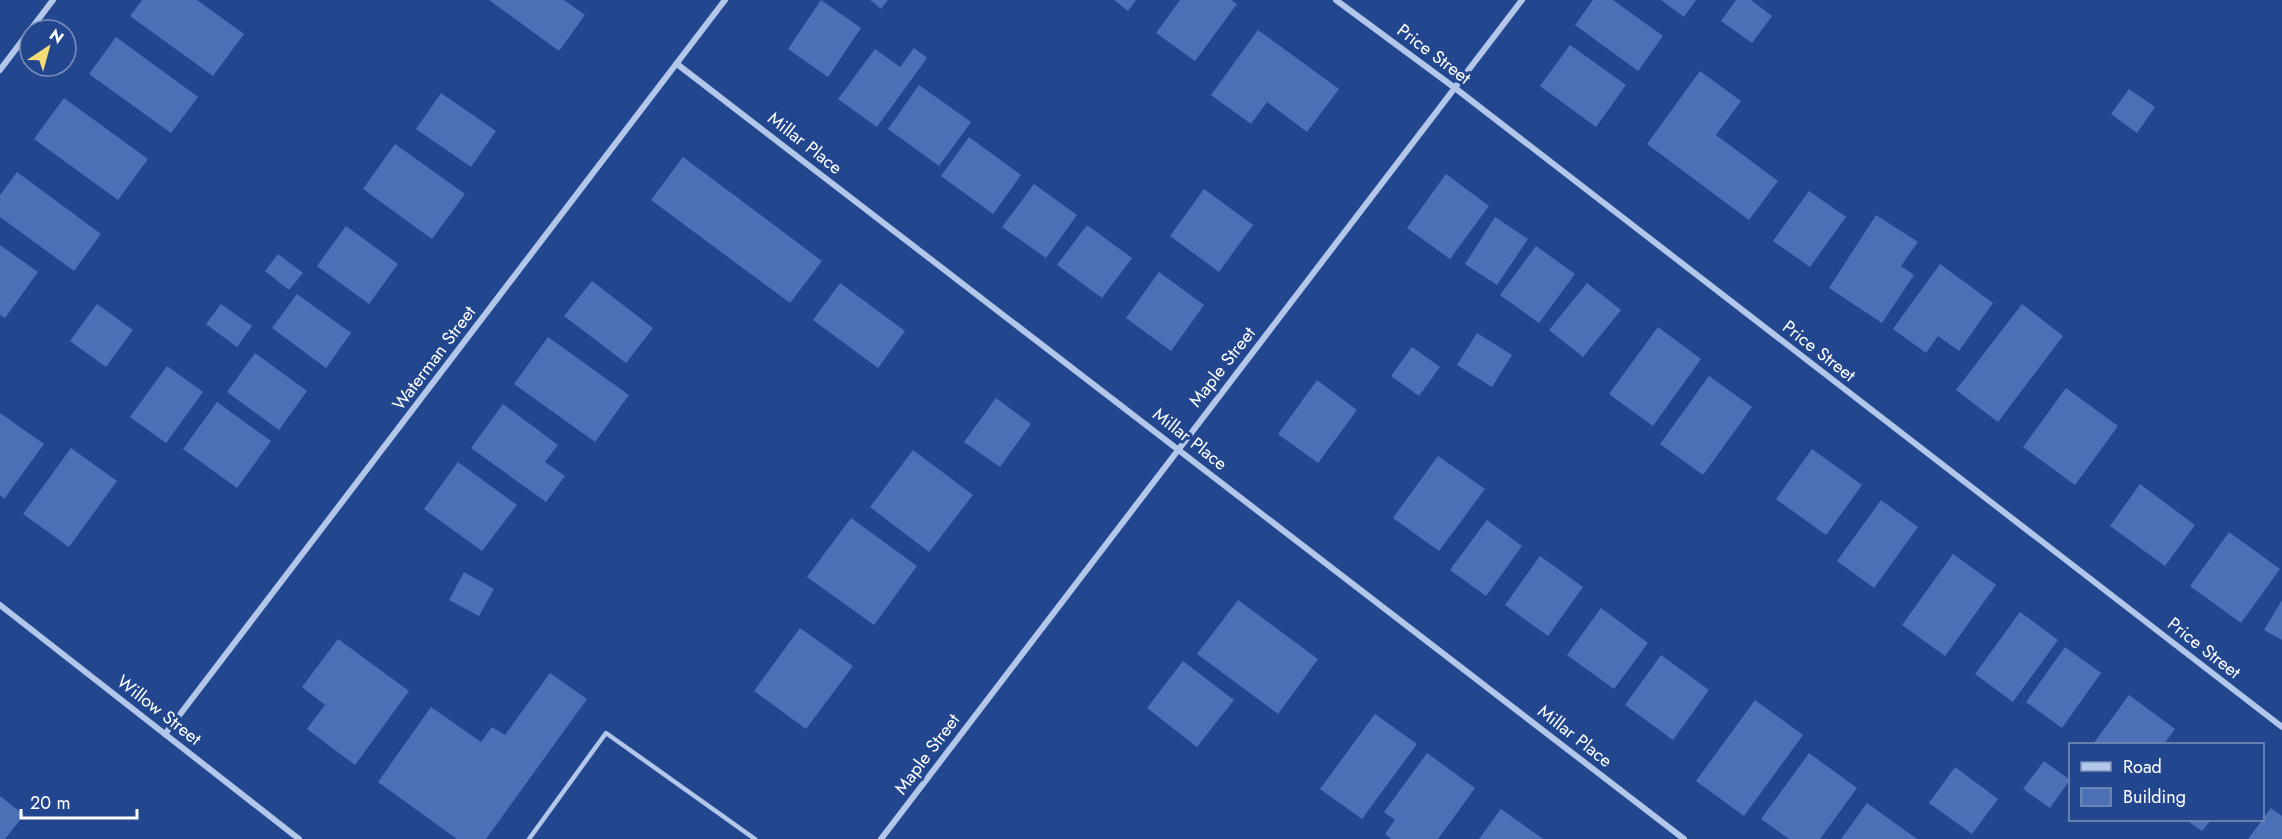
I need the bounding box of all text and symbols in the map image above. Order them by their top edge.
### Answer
north arrow [18,18,78,78]
street label: Price Street [1392,18,1477,91]
text: N [45,23,68,49]
street label: Millar Place [762,106,848,180]
street label: Waterman Street [386,300,482,416]
street label: Price Street [1777,314,1862,388]
street label: Maple Street [1182,321,1262,413]
street label: Millar Place [1147,402,1233,476]
street label: Price Street [2162,611,2247,685]
street label: Willow Street [111,669,207,752]
street label: Millar Place [1532,699,1618,773]
street label: Maple Street [888,708,966,800]
legend [2069,743,2264,821]
text: Road [2123,754,2162,780]
scale bar [21,782,136,820]
text: Building [2123,784,2186,810]
text: 20 m [30,790,70,816]

